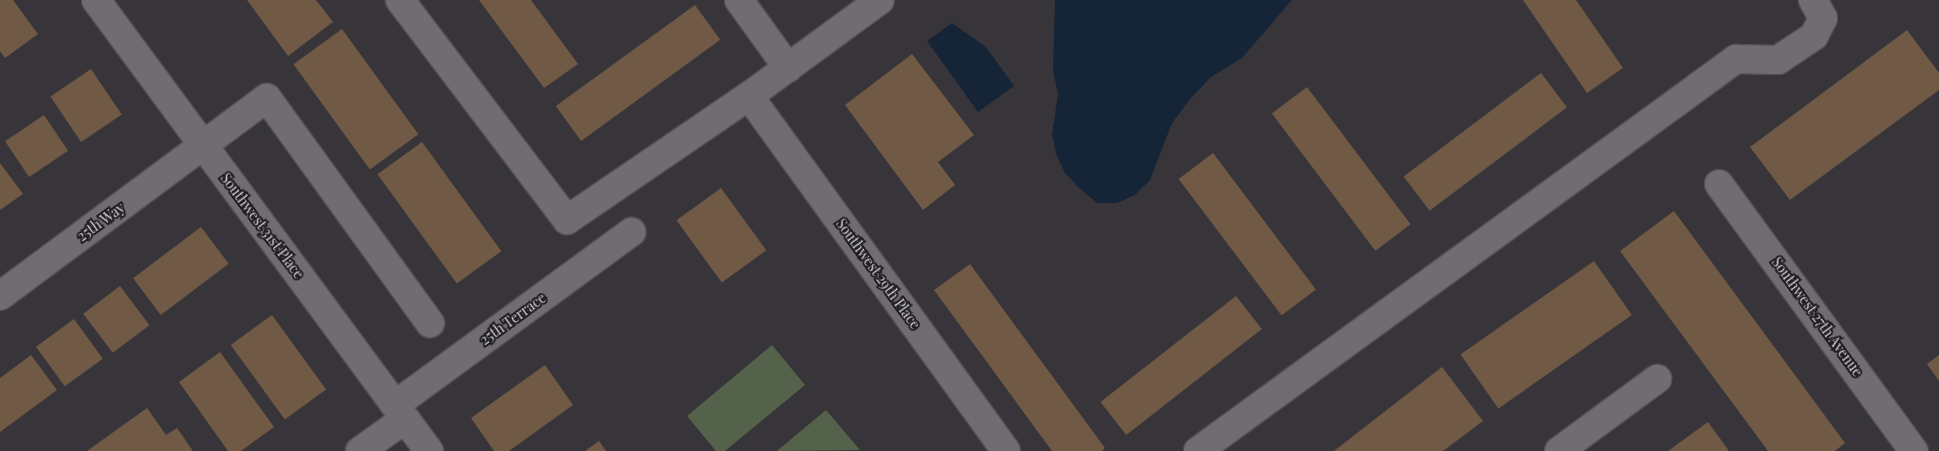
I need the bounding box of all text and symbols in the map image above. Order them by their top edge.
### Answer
street label: Southwest 31st Place [217,170,307,282]
street label: 25th Way [74,199,128,245]
street label: Southwest 29th Place [832,216,924,332]
street label: Southwest 27th Avenue [1768,254,1866,380]
street label: 25th Terrace [477,289,549,349]

